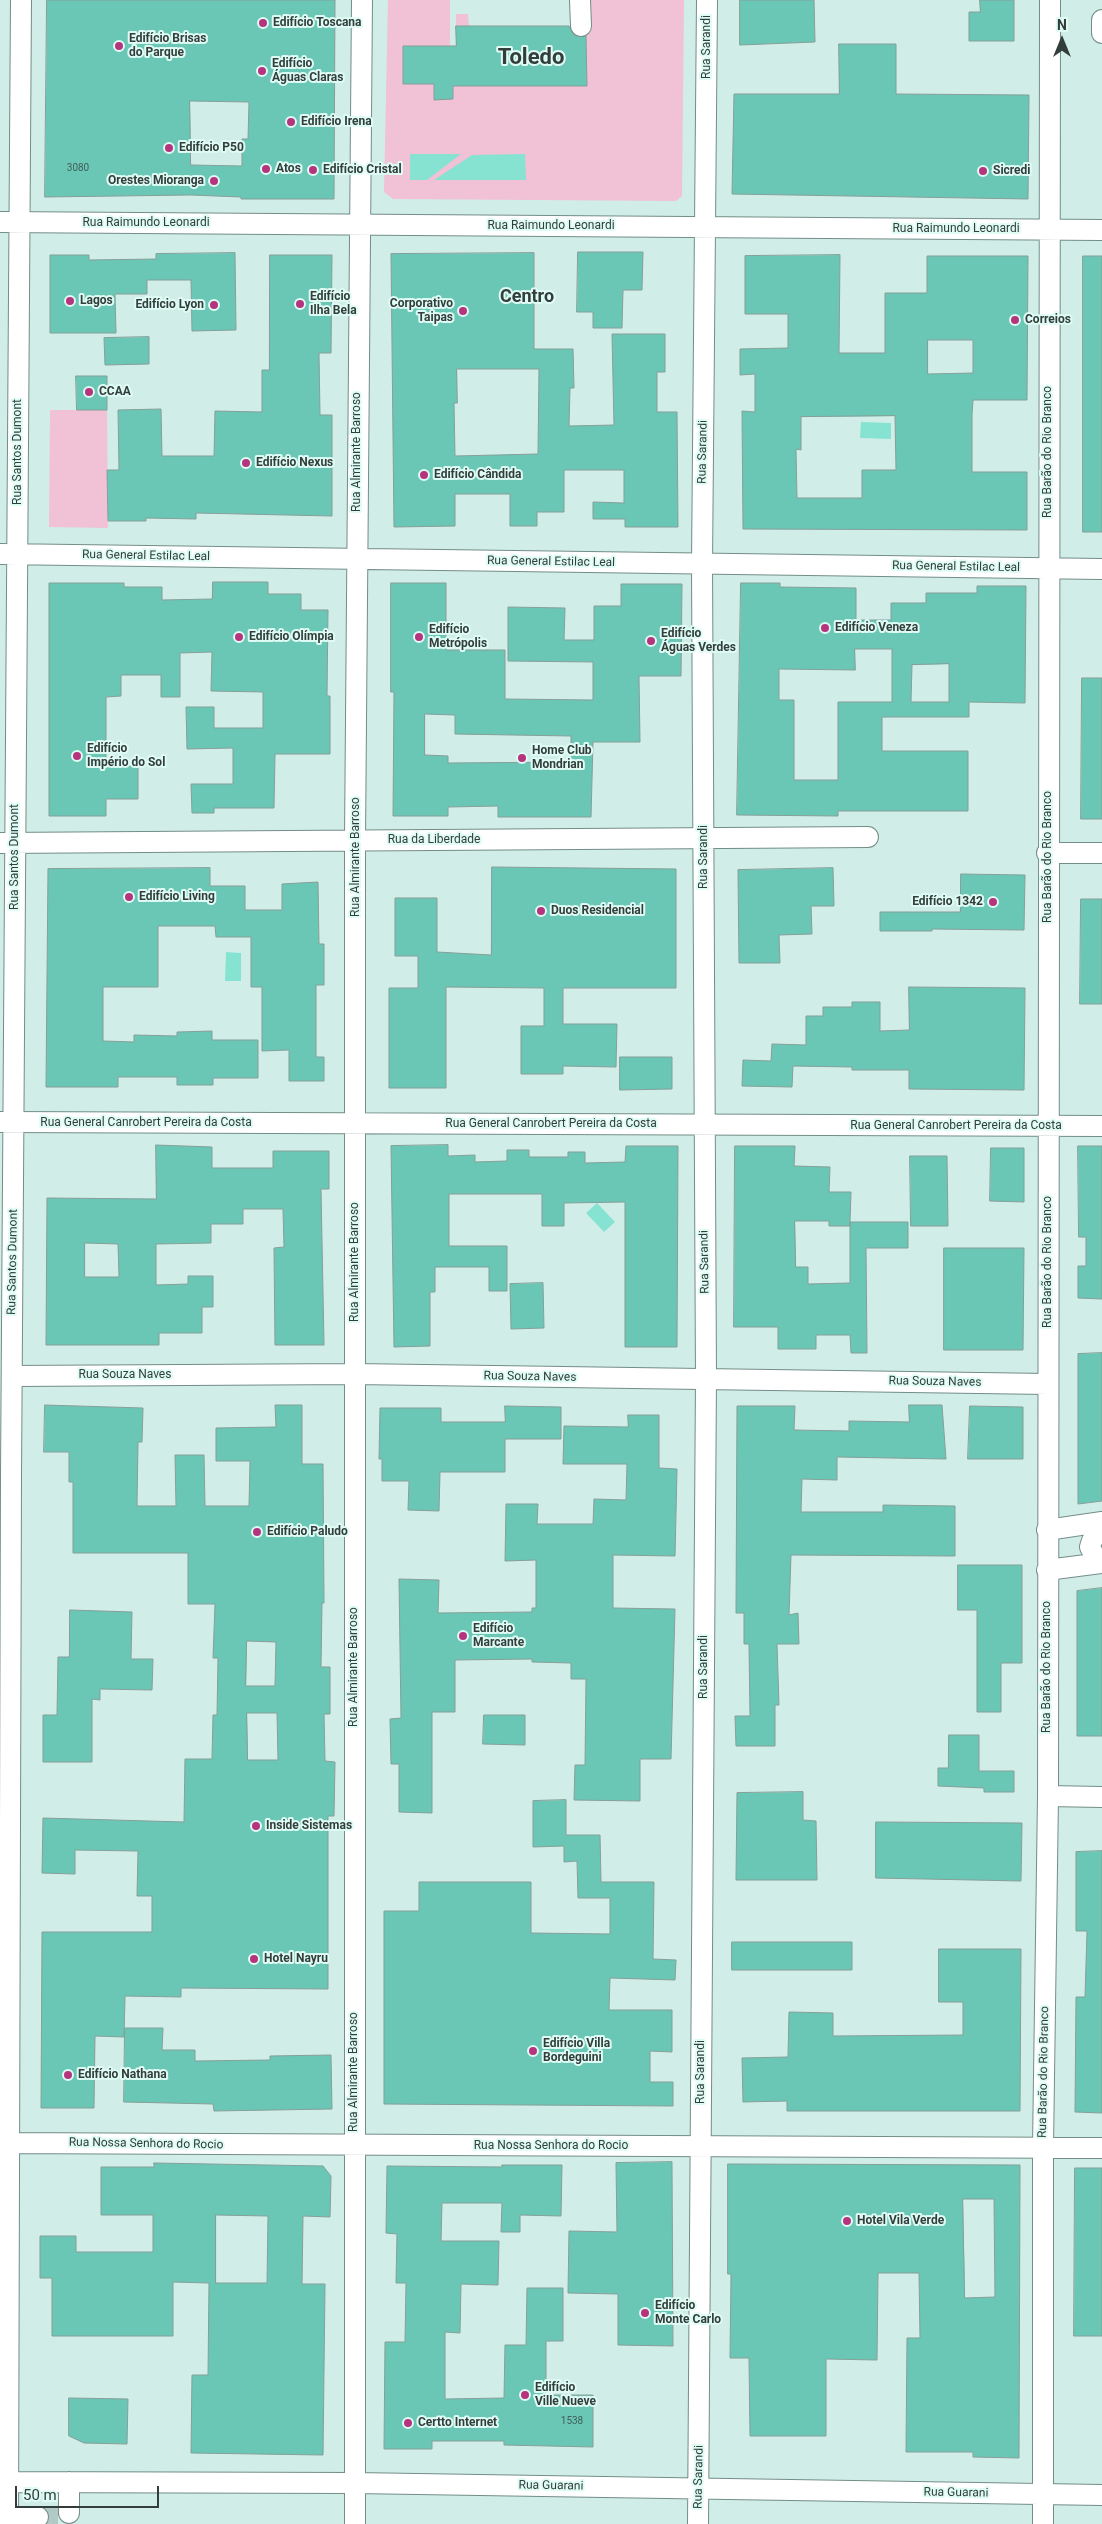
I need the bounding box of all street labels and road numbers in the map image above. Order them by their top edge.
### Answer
street label: Rua Sarandi [700,15,714,79]
street label: Rua Raimundo Leonardi [82,216,210,230]
street label: Rua Raimundo Leonardi [487,219,615,233]
street label: Rua Raimundo Leonardi [892,222,1020,236]
street label: Rua Barão do Rio Branco [1041,386,1055,518]
street label: Rua Almirante Barroso [350,392,364,512]
street label: Rua Santos Dumont [11,399,25,505]
street label: Rua Sarandi [695,420,711,484]
street label: Rua General Estilac Leal [82,548,210,564]
street label: Rua General Estilac Leal [487,554,615,570]
street label: Rua General Estilac Leal [892,559,1020,575]
street label: Rua Barão do Rio Branco [1041,791,1055,923]
street label: Rua Almirante Barroso [349,797,363,917]
street label: Rua Santos Dumont [8,804,22,910]
street label: Rua Sarandi [697,825,711,889]
street label: Rua da Liberdade [388,833,480,847]
street label: Rua General Canrobert Pereira da Costa [40,1116,252,1130]
street label: Rua General Canrobert Pereira da Costa [445,1117,657,1131]
street label: Rua General Canrobert Pereira da Costa [850,1119,1062,1133]
street label: Rua Barão do Rio Branco [1041,1196,1055,1328]
street label: Rua Almirante Barroso [348,1202,362,1322]
street label: Rua Santos Dumont [5,1209,21,1315]
street label: Rua Sarandi [697,1230,713,1294]
street label: Rua Souza Naves [79,1368,171,1382]
street label: Rua Souza Naves [483,1369,577,1385]
street label: Rua Souza Naves [888,1374,982,1390]
street label: Rua Barão do Rio Branco [1040,1601,1054,1733]
street label: Rua Almirante Barroso [347,1607,361,1727]
street label: Rua Sarandi [697,1635,711,1699]
street label: Rua Barão do Rio Branco [1036,2006,1052,2138]
street label: Rua Almirante Barroso [347,2012,361,2132]
street label: Rua Sarandi [694,2040,708,2104]
street label: Rua Nossa Senhora do Rocio [69,2135,223,2153]
street label: Rua Nossa Senhora do Rocio [474,2139,628,2153]
street label: Rua Sarandi [691,2445,707,2509]
street label: Rua Guarani [519,2478,583,2494]
street label: Rua Guarani [924,2485,988,2501]

